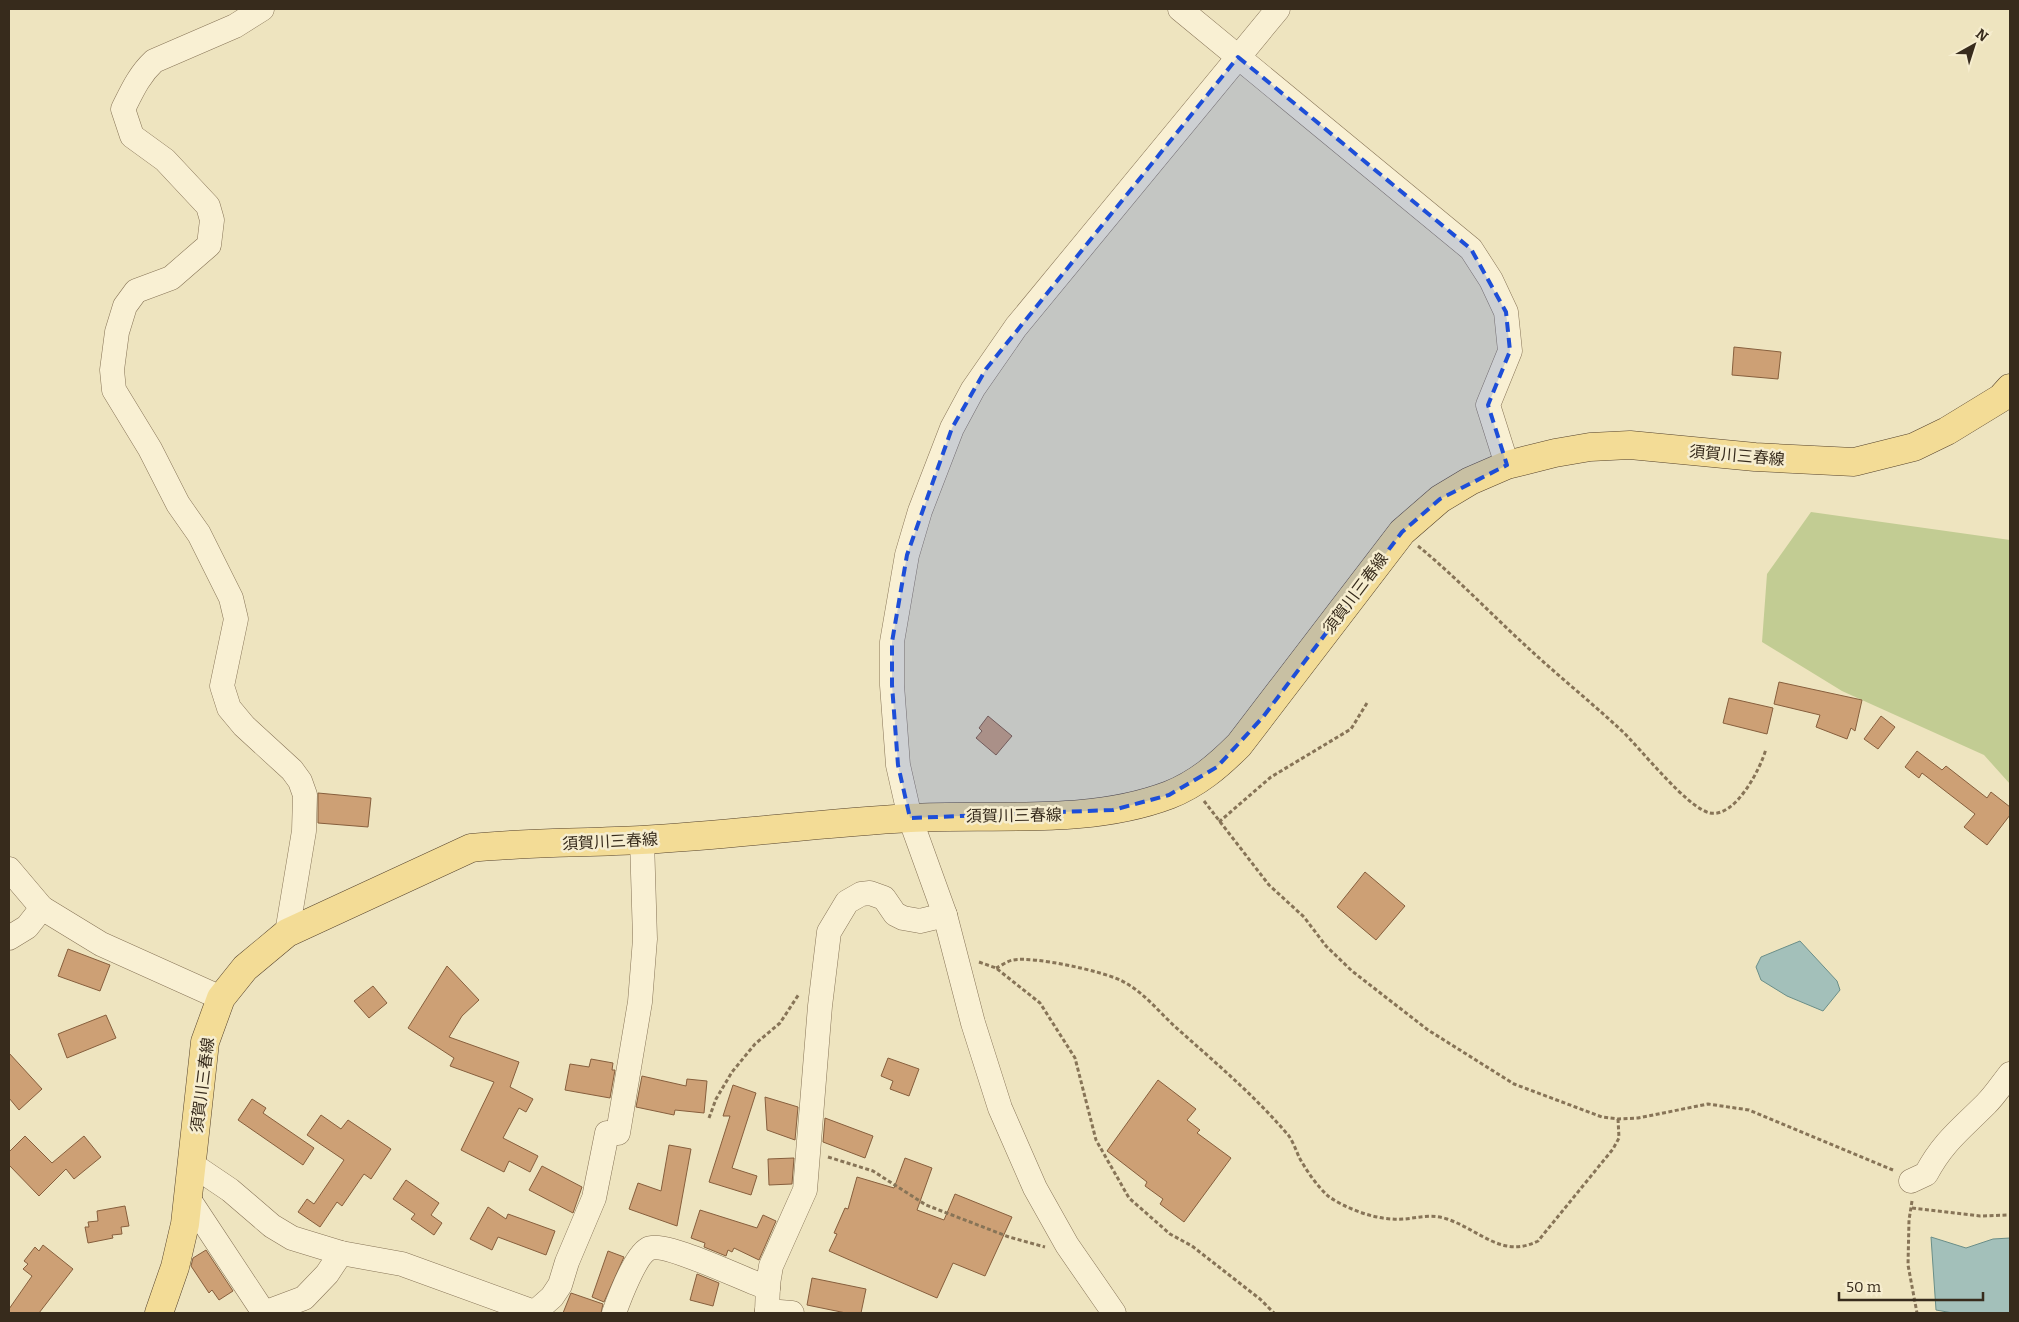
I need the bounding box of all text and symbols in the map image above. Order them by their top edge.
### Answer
north arrow [1949,20,1999,70]
text: N [1972,25,1992,45]
street label: 須賀川三春線 [1688,442,1786,469]
street label: 須賀川三春線 [1319,549,1392,637]
street label: 須賀川三春線 [966,805,1062,826]
street label: 須賀川三春線 [562,829,658,853]
street label: 須賀川三春線 [187,1036,218,1134]
scale bar [1839,1270,1983,1302]
text: 50 m [1846,1278,1882,1296]

